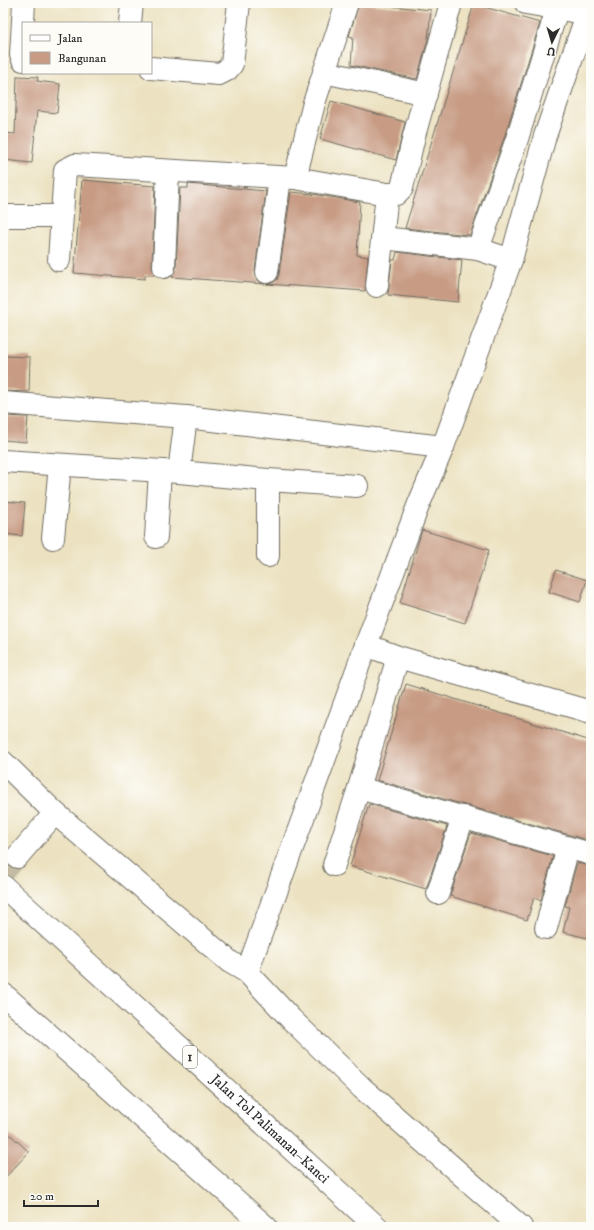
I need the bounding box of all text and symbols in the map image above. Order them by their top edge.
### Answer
legend [22,22,152,74]
north arrow [532,22,572,62]
text: Jalan [57,31,83,46]
text: U [546,44,556,58]
text: Bangunan [58,51,107,66]
road number: 1 [183,1046,197,1068]
street label: Jalan Tol Palimanan–Kanci [205,1069,333,1188]
scale bar [24,1182,98,1208]
text: 20 m [30,1189,54,1204]

